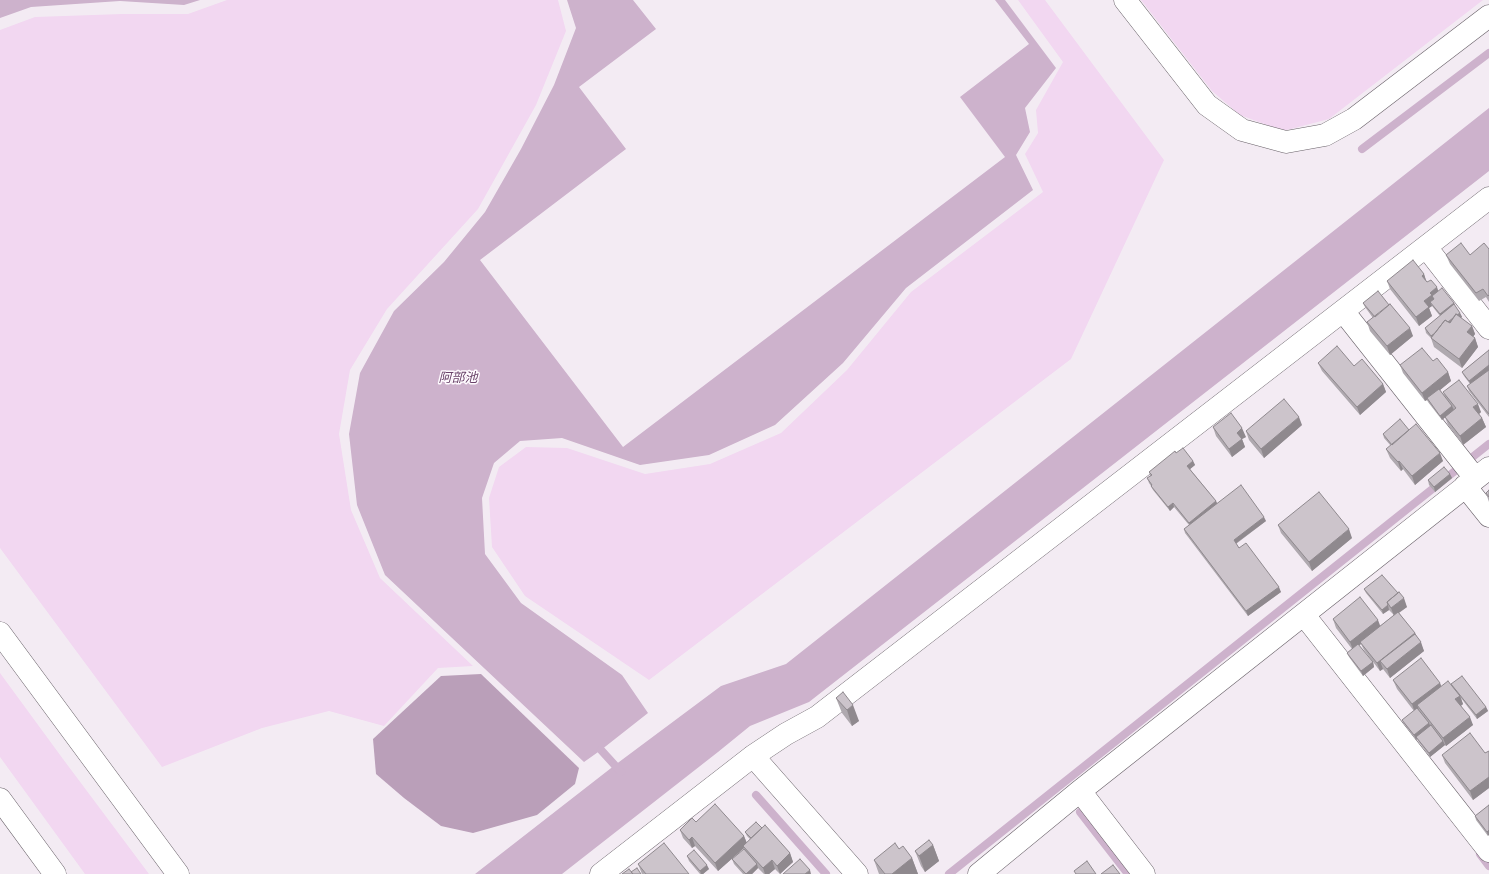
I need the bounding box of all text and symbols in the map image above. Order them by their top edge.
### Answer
water label: 阿部池 [439,370,477,386]

